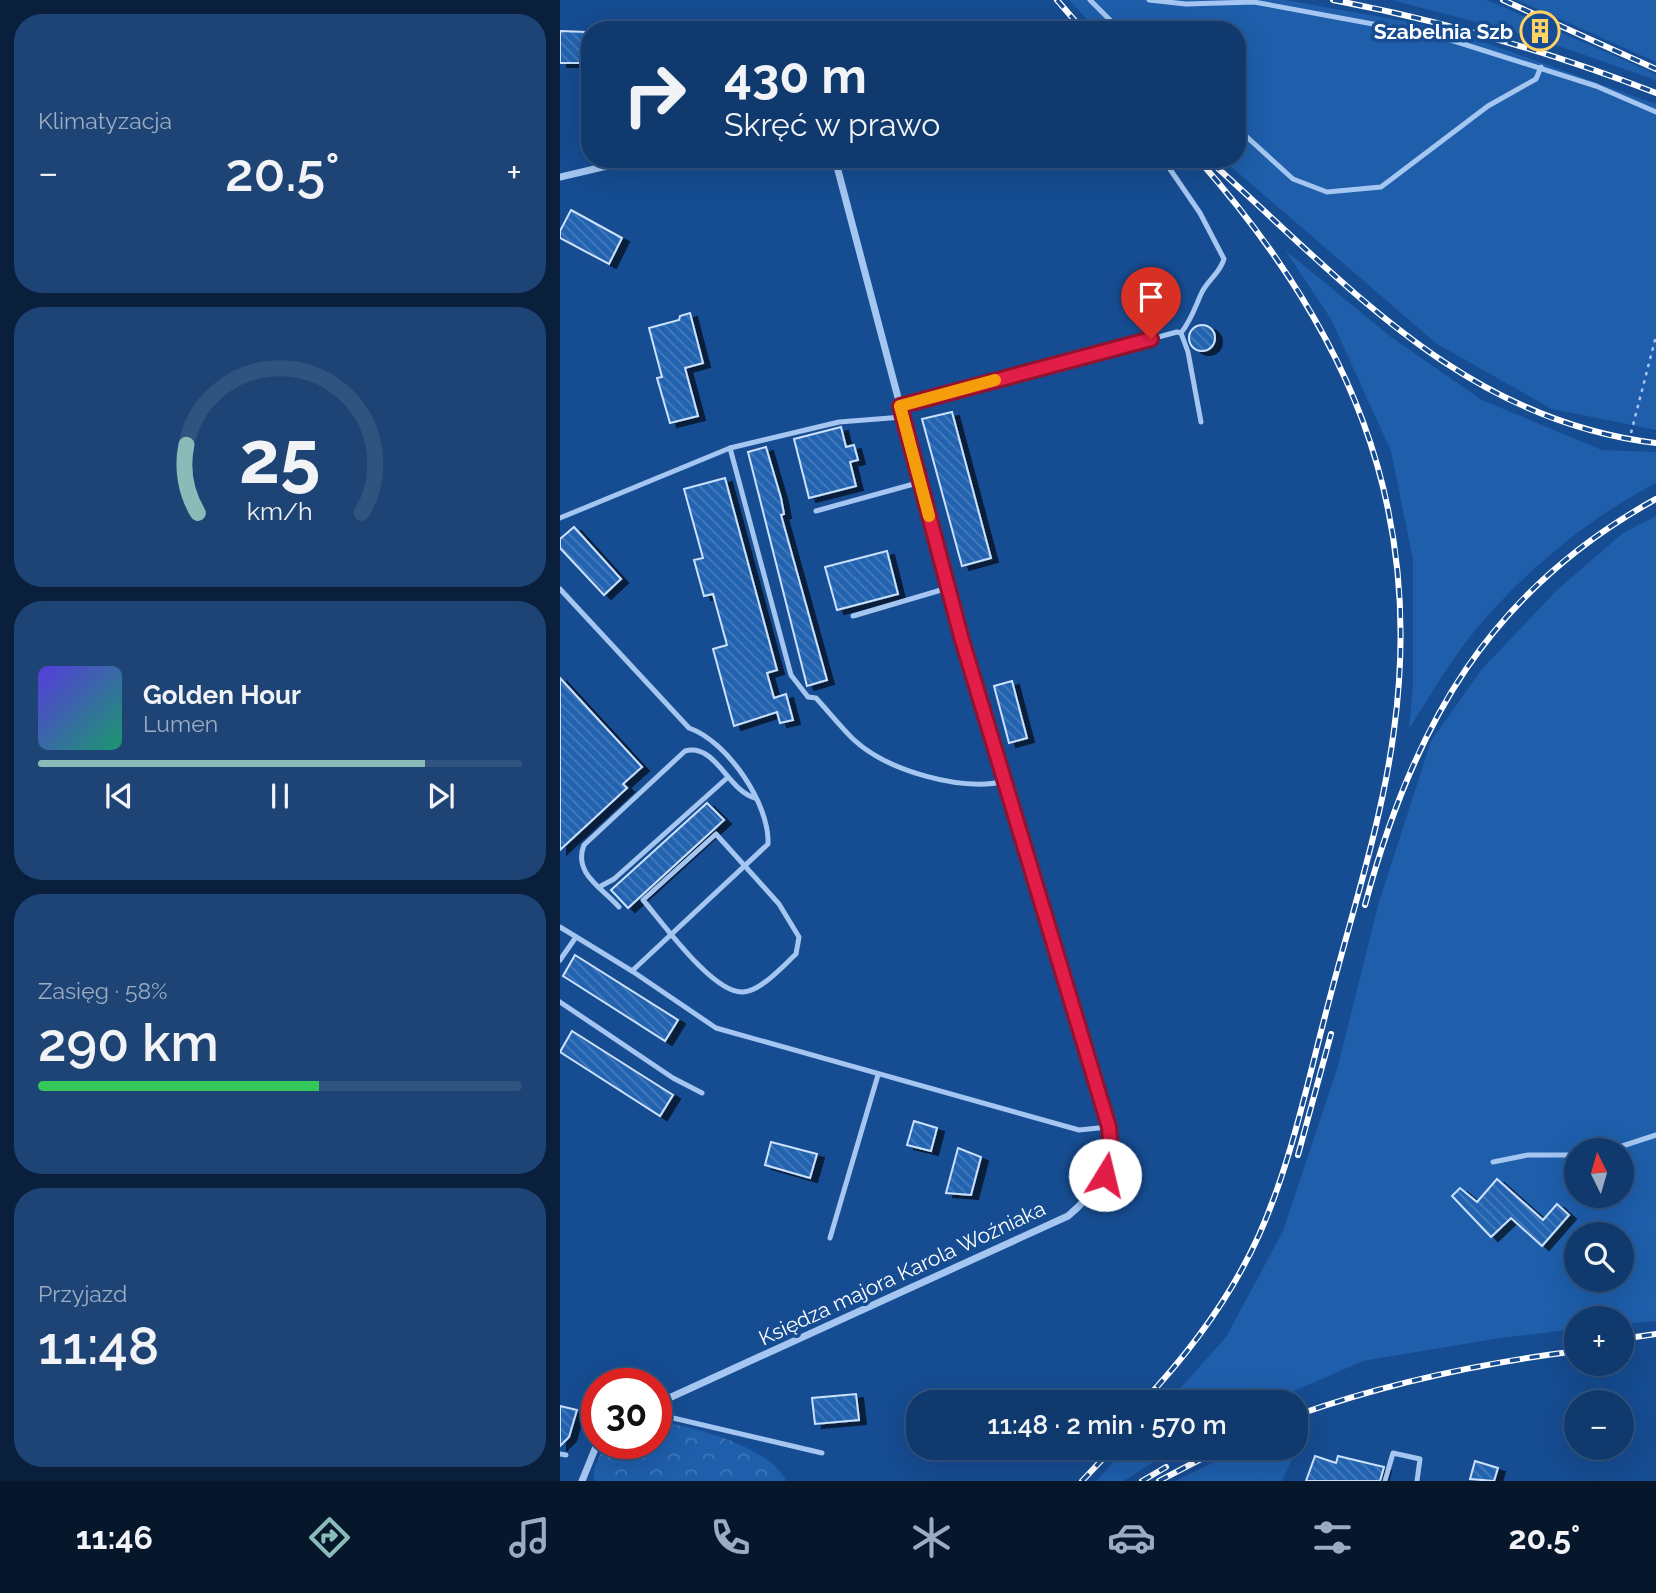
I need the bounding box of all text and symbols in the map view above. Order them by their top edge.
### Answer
building icon: Szabelnia Szb [1519,10,1561,52]
place label: Szabelnia Szb [1374,19,1513,44]
text: 430 m [724,47,867,104]
icon: right [609,49,700,140]
text: Skręć w prawo [724,106,940,143]
text: Klimatyzacja [38,107,172,134]
text: 20.5° [225,142,340,203]
text: − [38,150,58,195]
text: + [506,150,522,195]
pin [1121,267,1181,339]
icon: arrive [1132,278,1170,316]
text: 25 [239,416,321,501]
text: km/h [247,496,313,526]
text: Golden Hour [143,680,301,710]
text: Lumen [143,710,218,737]
icon: previous [100,777,138,815]
icon: pause [261,777,299,815]
icon: next [422,777,460,815]
text: Zasięg · 58% [38,977,168,1004]
text: 290 km [38,1012,219,1073]
position arrow [1068,1138,1142,1212]
north arrow [1564,1138,1634,1208]
map controls [1564,1138,1634,1460]
street label: Księdza majora Karola Woźniaka [755,1196,1049,1350]
button: search [1564,1222,1634,1292]
text: Przyjazd [38,1280,127,1307]
button: + [1564,1306,1634,1376]
text: 11:48 [38,1315,159,1376]
speed limit sign: 30 [581,1368,672,1459]
button: − [1564,1390,1634,1460]
text: 11:48 · 2 min · 570 m [987,1410,1227,1440]
icon: directions [305,1513,354,1562]
icon: music [505,1513,554,1562]
icon: phone [706,1513,755,1562]
icon: climate [907,1513,956,1562]
icon: car [1107,1513,1156,1562]
icon: filters [1308,1513,1357,1562]
text: 11:46 [76,1519,153,1556]
text: 20.5° [1508,1519,1580,1556]

